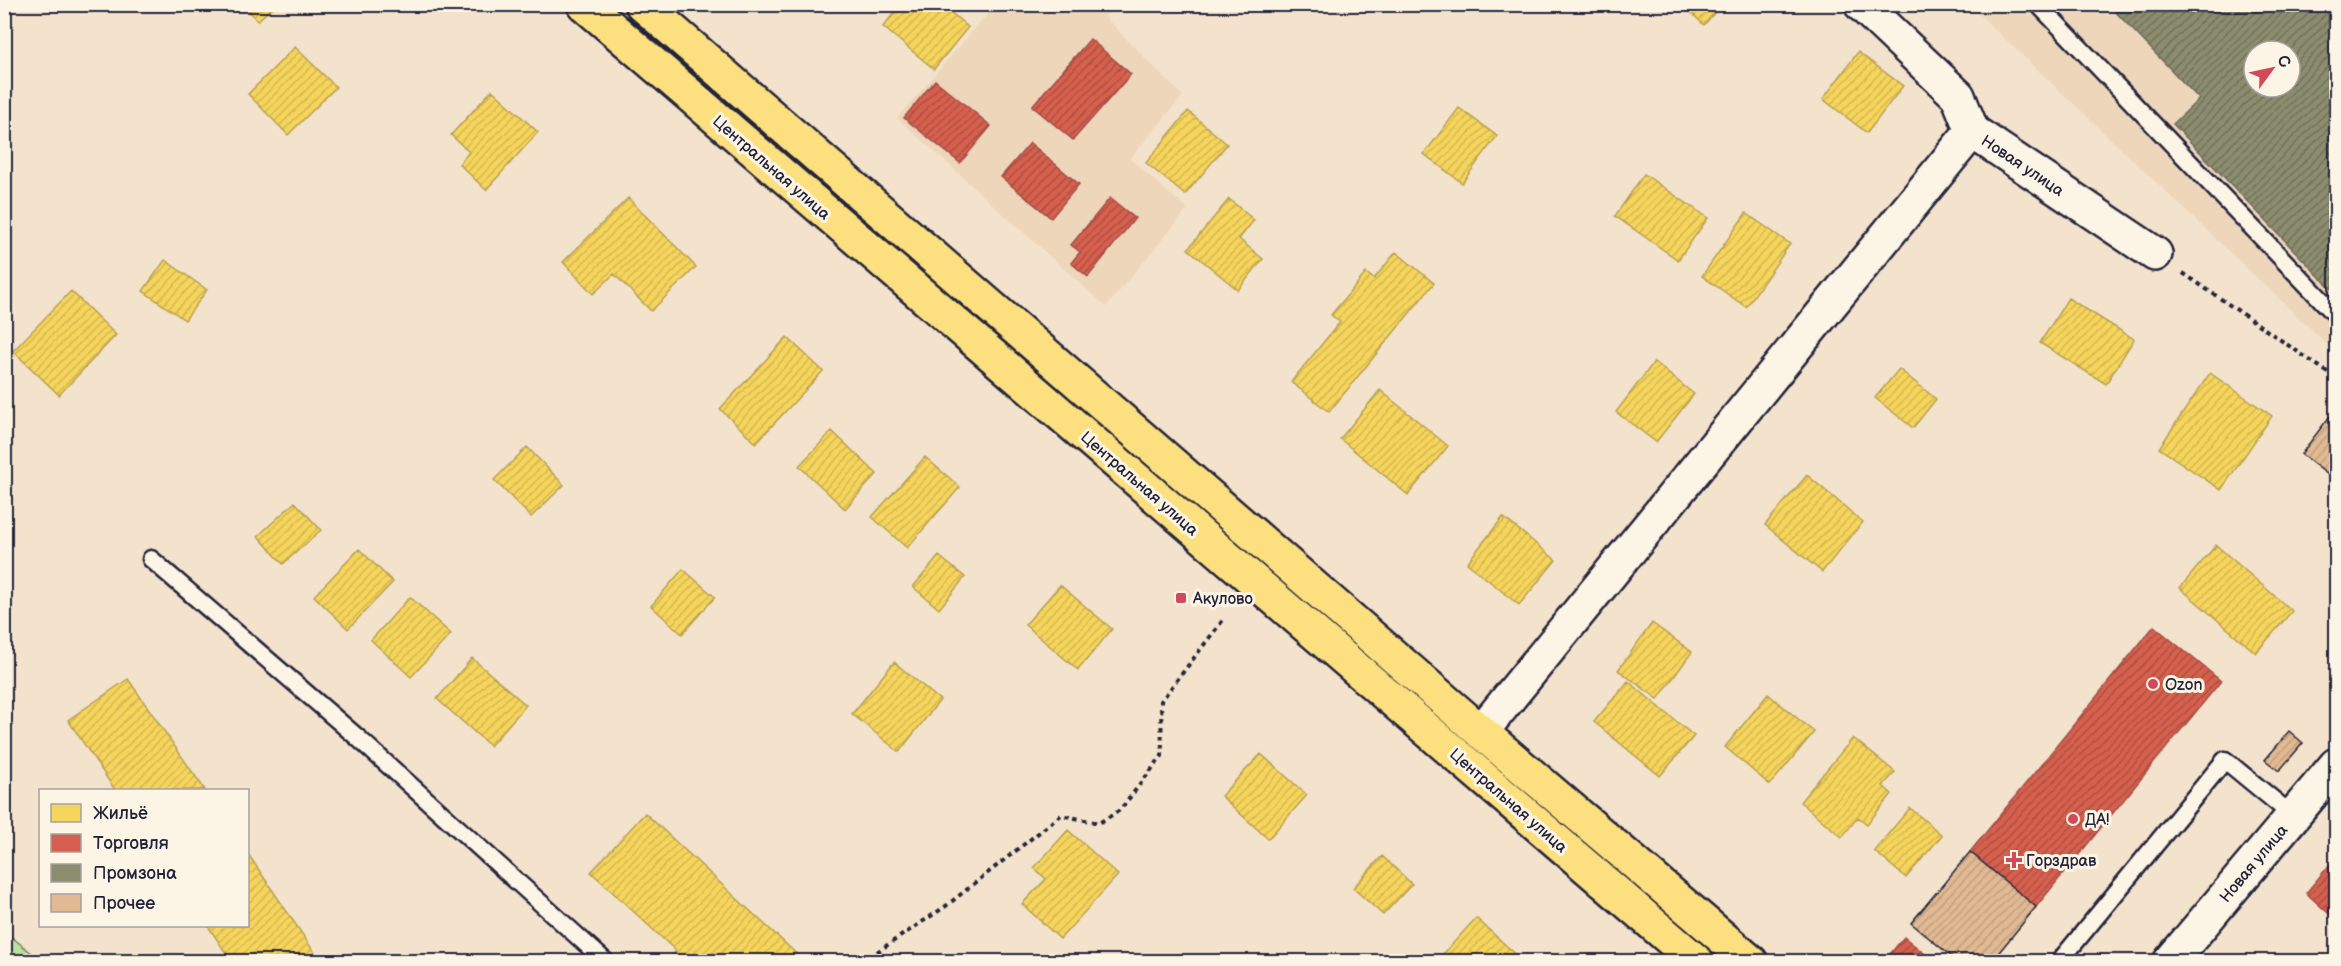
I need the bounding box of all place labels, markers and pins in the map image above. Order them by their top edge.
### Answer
place label: Акулово [1192,590,1253,609]
marker: Акулово [1174,591,1188,605]
place label: Ozon [2165,676,2203,695]
marker: Ozon [2146,677,2160,691]
place label: ДА! [2085,811,2109,830]
marker: ДА! [2066,812,2080,826]
place label: Горздрав [2026,852,2097,871]
marker: Горздрав [2007,853,2021,867]

